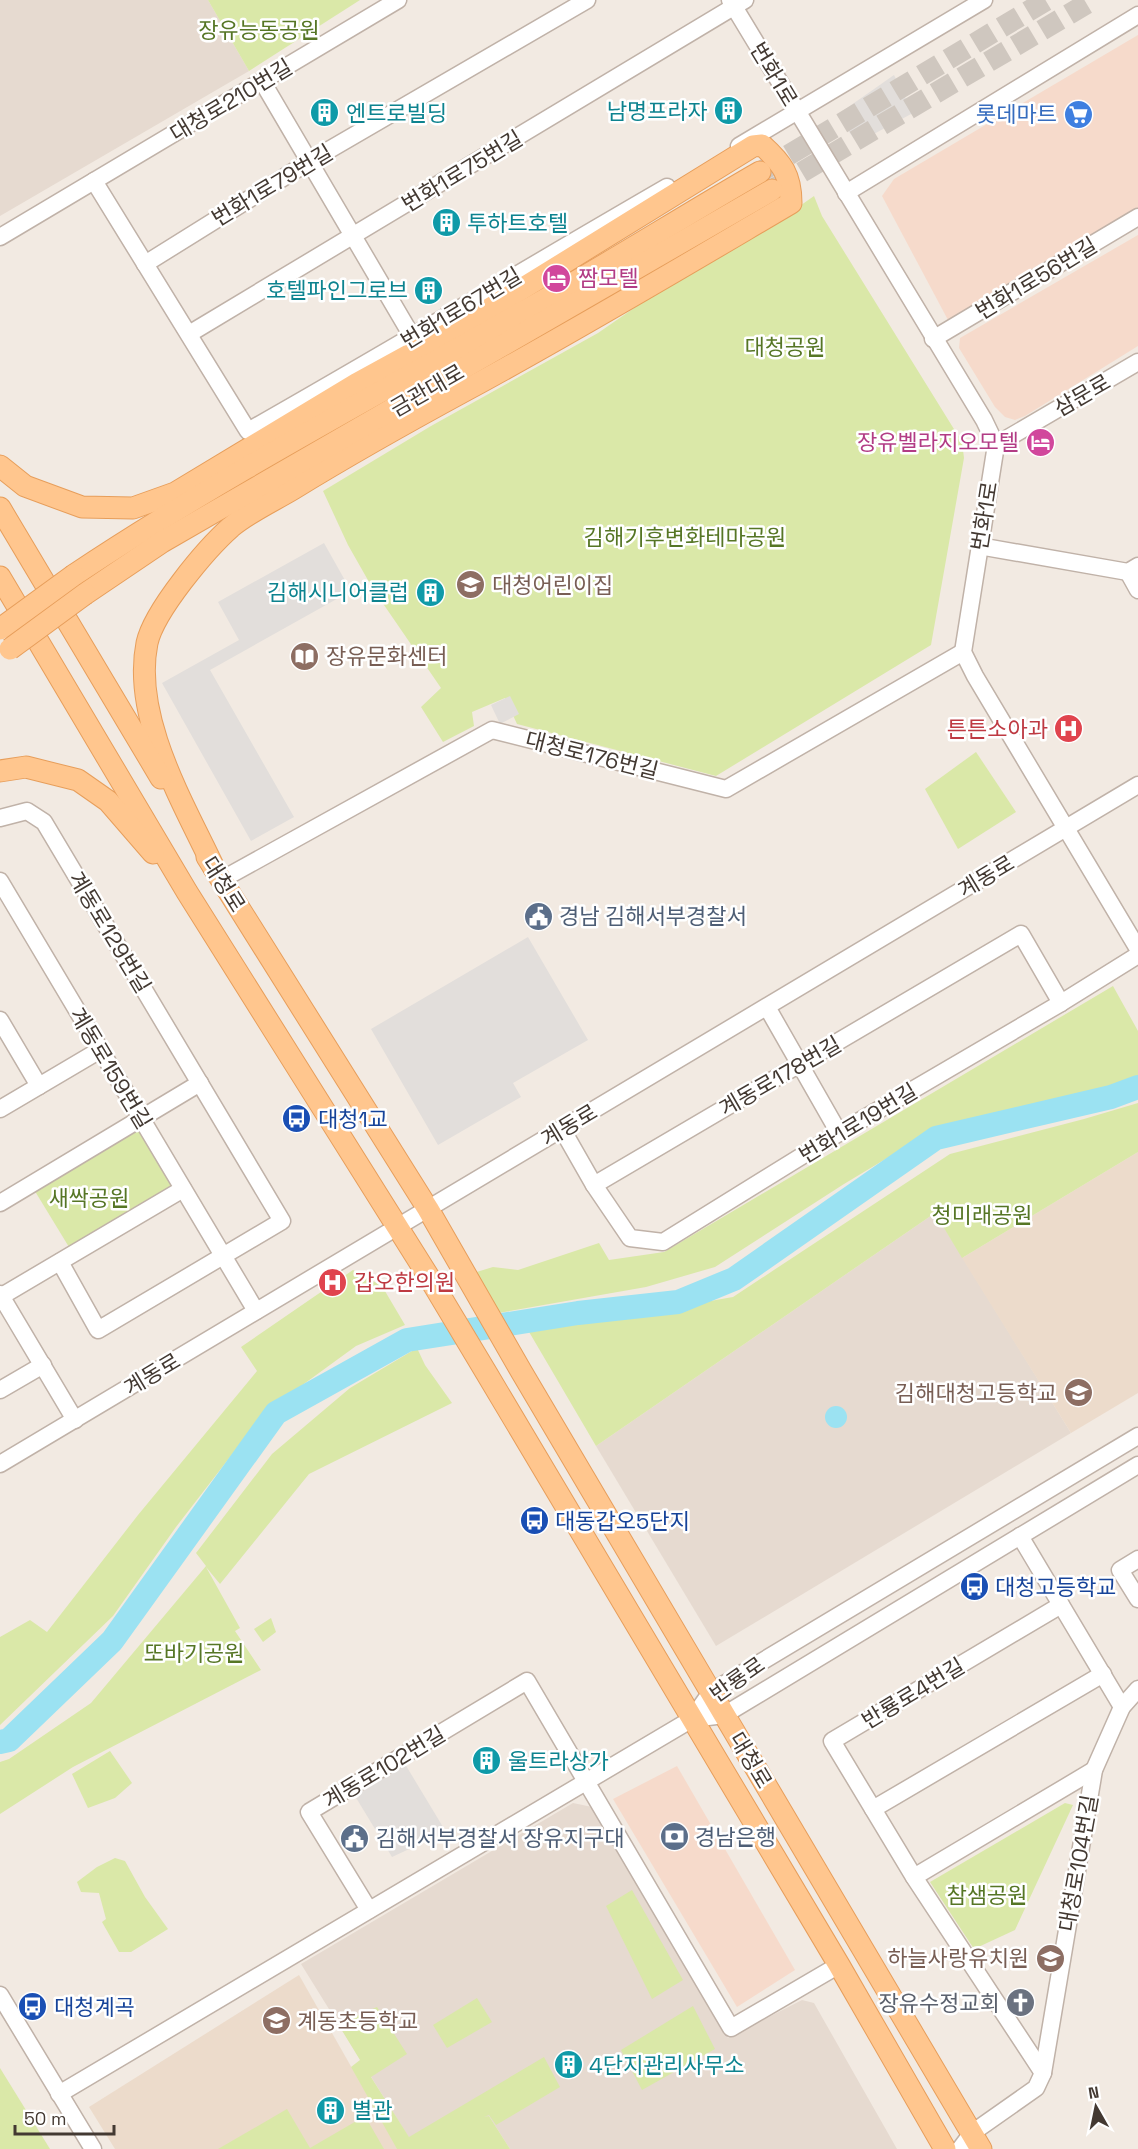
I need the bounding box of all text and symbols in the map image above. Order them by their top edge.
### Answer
park label: 장유능동공원 [198,16,320,44]
street label: 번화1로 [744,37,804,111]
street label: 대청로210번길 [165,53,297,147]
building icon: 남명프라자 [713,95,745,127]
building icon: 엔트로빌딩 [309,97,341,129]
place label: 남명프라자 [607,97,708,125]
supermarket icon: 롯데마트 [1062,98,1094,130]
place label: 엔트로빌딩 [346,99,447,127]
place label: 롯데마트 [976,100,1057,128]
street label: 번화1로75번길 [397,124,527,218]
street label: 번화1로79번길 [206,138,338,232]
building icon: 투하트호텔 [430,207,462,239]
place label: 투하트호텔 [467,209,568,237]
street label: 번화1로56번길 [970,231,1102,325]
street label: 번화1로67번길 [396,261,526,355]
hotel icon: 짬모텔 [541,262,573,294]
place label: 짬모텔 [578,264,639,292]
building icon: 호텔파인그로브 [413,274,445,306]
place label: 호텔파인그로브 [266,276,408,304]
park label: 대청공원 [745,333,825,361]
street label: 금관대로 [385,358,469,422]
street label: 삼문로 [1049,368,1115,422]
hotel icon: 장유벨라지오모텔 [1024,426,1056,458]
place label: 장유벨라지오모텔 [857,428,1019,456]
street label: 번화1로 [965,479,1003,553]
park label: 김해기후변화테마공원 [584,523,786,551]
school or university icon: 대청어린이집 [455,569,487,601]
place label: 대청어린이집 [492,571,613,599]
building icon: 김해시니어클럽 [414,576,446,608]
place label: 김해시니어클럽 [267,578,409,606]
library icon: 장유문화센터 [289,640,321,672]
place label: 장유문화센터 [326,642,447,670]
hospital icon: 튼튼소아과 [1053,713,1085,745]
place label: 튼튼소아과 [947,715,1048,743]
street label: 대청로176번길 [523,725,661,785]
street label: 계동로 [953,848,1019,904]
street label: 대청로 [196,851,252,917]
street label: 계동로129번길 [63,866,157,998]
public building icon: 경남 김해서부경찰서 [522,900,554,932]
place label: 경남 김해서부경찰서 [559,902,747,930]
street label: 계동로159번길 [64,1002,158,1134]
street label: 계동로178번길 [714,1030,846,1122]
street label: 번화1로19번길 [794,1077,922,1169]
street label: 계동로 [536,1097,602,1153]
bus stop icon: 대청1교 [281,1103,313,1135]
place label: 대청1교 [318,1105,388,1133]
park label: 새싹공원 [49,1184,129,1212]
park label: 청미래공원 [931,1201,1033,1229]
hospital icon: 갑오한의원 [317,1266,349,1298]
place label: 갑오한의원 [354,1268,455,1296]
street label: 계동로 [119,1346,185,1402]
school or university icon: 김해대청고등학교 [1062,1377,1094,1409]
place label: 김해대청고등학교 [895,1379,1057,1407]
bus stop icon: 대동갑오5단지 [518,1505,550,1537]
place label: 대동갑오5단지 [555,1507,690,1535]
bus stop icon: 대청고등학교 [958,1571,990,1603]
place label: 대청고등학교 [995,1573,1116,1601]
park label: 또바기공원 [143,1639,245,1667]
street label: 반룡로 [704,1650,770,1708]
street label: 반룡로4번길 [857,1651,969,1735]
street label: 계동로102번길 [318,1720,450,1814]
street label: 대청로 [723,1727,779,1793]
building icon: 울트라상가 [471,1745,503,1777]
place label: 울트라상가 [508,1747,609,1775]
street label: 대청로104번길 [1052,1792,1104,1934]
bank icon: 경남은행 [658,1821,690,1853]
public building icon: 김해서부경찰서 장유지구대 [339,1822,371,1854]
place label: 경남은행 [695,1823,776,1851]
place label: 김해서부경찰서 장유지구대 [376,1824,625,1852]
park label: 참샘공원 [947,1881,1027,1909]
school or university icon: 하늘사랑유치원 [1034,1942,1066,1974]
place label: 하늘사랑유치원 [887,1944,1029,1972]
church icon: 장유수정교회 [1005,1987,1037,2019]
place label: 장유수정교회 [879,1989,1000,2017]
bus stop icon: 대청계곡 [17,1991,49,2023]
place label: 대청계곡 [54,1993,135,2021]
school or university icon: 계동초등학교 [260,2005,292,2037]
place label: 계동초등학교 [297,2007,418,2035]
building icon: 4단지관리사무소 [552,2049,584,2081]
place label: 4단지관리사무소 [589,2051,744,2079]
north arrow [1066,2077,1126,2137]
text: N [1087,2081,1101,2104]
building icon: 별관 [315,2094,347,2126]
place label: 별관 [352,2096,392,2124]
scale bar [15,2098,114,2136]
text: 50 m [24,2107,66,2130]

